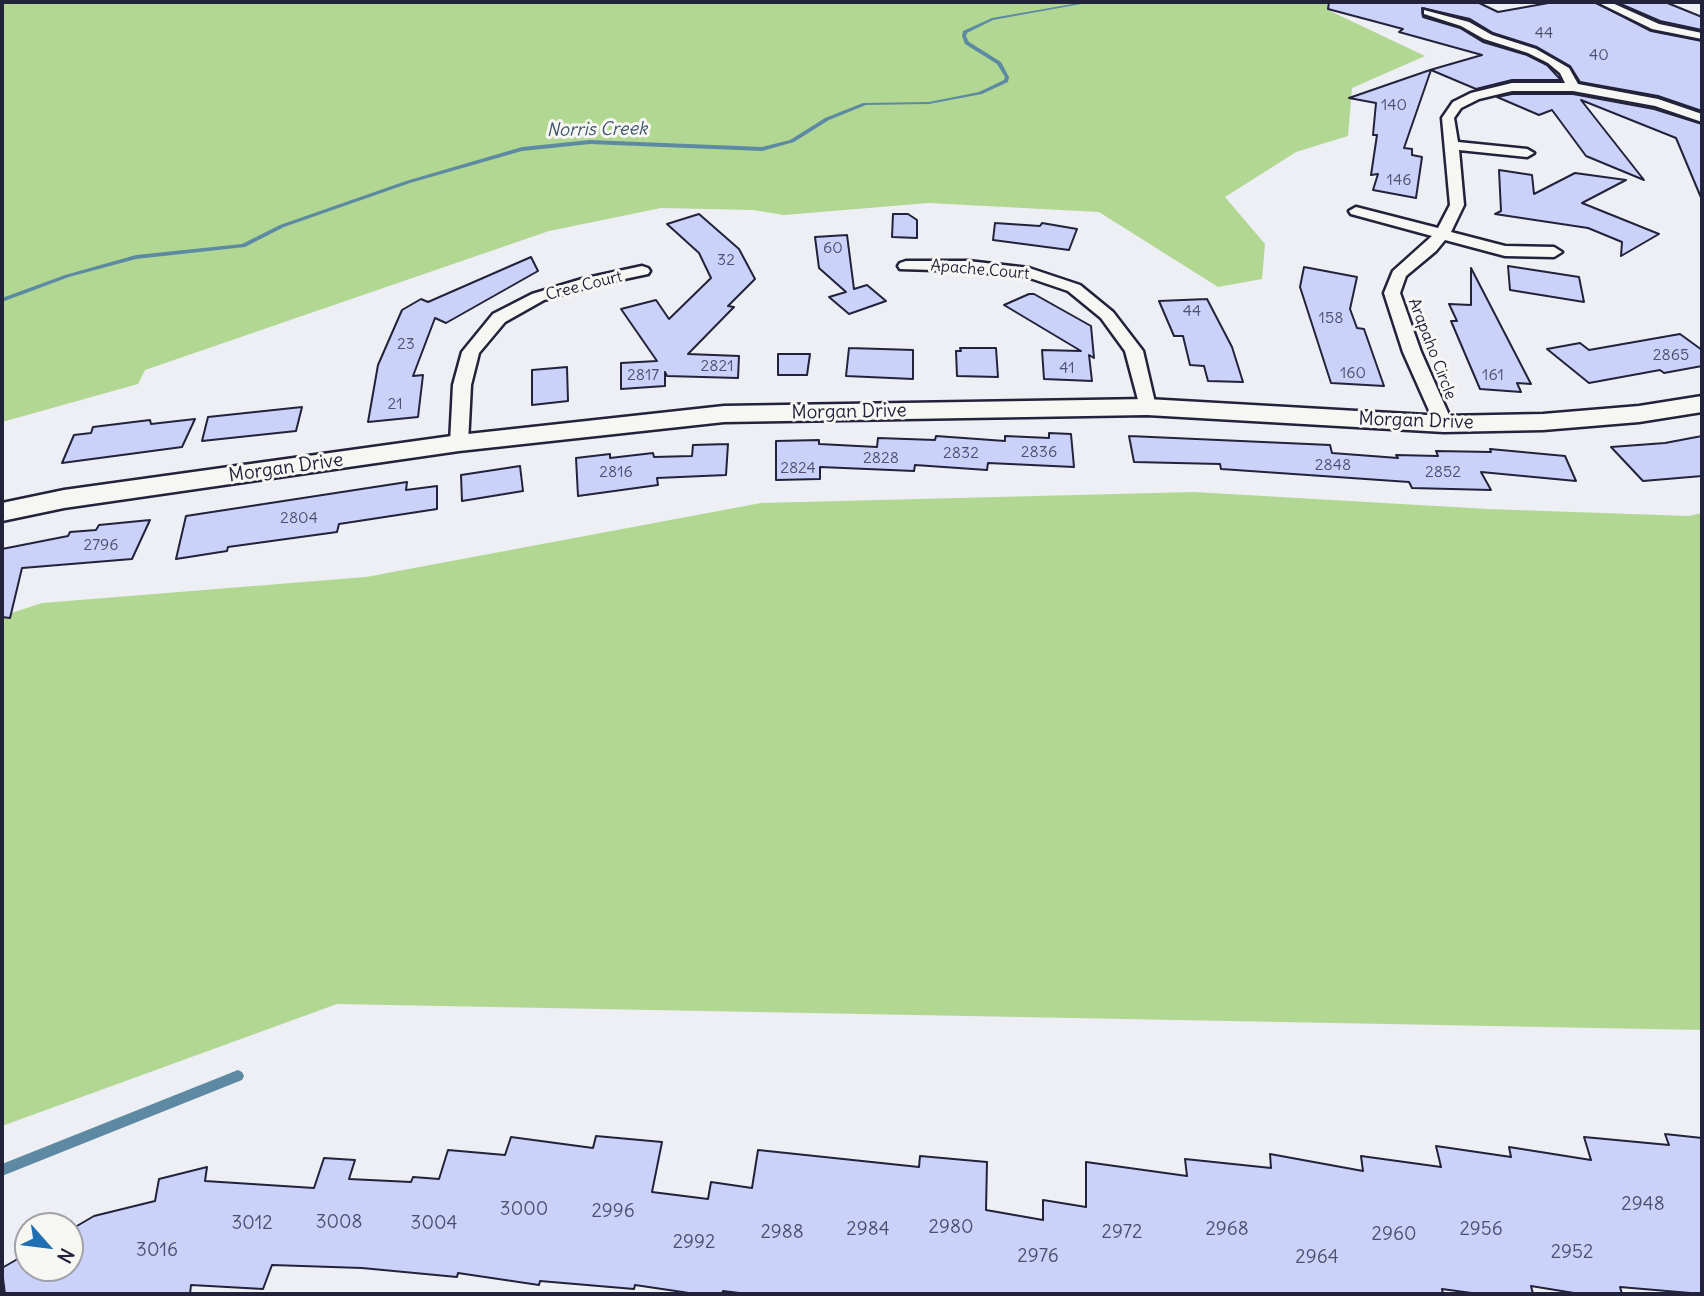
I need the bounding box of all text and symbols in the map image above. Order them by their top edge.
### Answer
house number: 44 [1535,23,1553,43]
house number: 40 [1589,45,1609,65]
house number: 140 [1381,95,1407,115]
water label: Norris Creek [546,118,648,142]
house number: 146 [1387,170,1411,190]
house number: 60 [823,238,843,258]
house number: 32 [717,250,735,270]
street label: Apache Court [930,256,1030,284]
street label: Cree Court [544,267,624,305]
street label: Arapaho Circle [1404,296,1460,402]
house number: 44 [1183,301,1201,321]
house number: 158 [1319,308,1343,328]
house number: 23 [397,334,415,354]
house number: 2865 [1653,345,1689,365]
house number: 2821 [700,356,734,376]
house number: 41 [1059,358,1075,378]
house number: 160 [1340,363,1366,383]
house number: 2817 [627,365,659,385]
house number: 161 [1482,365,1504,385]
house number: 21 [387,394,403,414]
street label: Morgan Drive [791,400,907,424]
street label: Morgan Drive [1358,408,1474,434]
house number: 2836 [1021,442,1057,462]
house number: 2832 [943,443,979,463]
house number: 2828 [863,448,899,468]
street label: Morgan Drive [227,449,345,487]
house number: 2848 [1315,455,1351,475]
house number: 2824 [780,458,816,478]
house number: 2816 [599,462,633,482]
house number: 2852 [1425,462,1461,482]
house number: 2804 [280,508,318,528]
house number: 2796 [83,535,119,555]
house number: 2948 [1621,1194,1665,1216]
house number: 3000 [500,1199,548,1221]
house number: 2996 [591,1201,635,1223]
north arrow [14,1212,84,1282]
house number: 3008 [316,1212,362,1234]
house number: 3012 [231,1213,273,1235]
house number: 3004 [411,1213,457,1235]
house number: 2980 [929,1217,973,1239]
house number: 2984 [846,1219,890,1241]
house number: 2968 [1205,1219,1249,1241]
house number: 2956 [1459,1219,1503,1241]
house number: 2988 [760,1222,804,1244]
house number: 2972 [1101,1222,1143,1244]
house number: 2960 [1372,1224,1416,1246]
house number: 2992 [673,1232,715,1254]
house number: 3016 [136,1240,178,1262]
house number: 2952 [1551,1242,1593,1264]
text: N [52,1244,79,1267]
house number: 2976 [1017,1246,1059,1268]
house number: 2964 [1295,1247,1339,1269]

